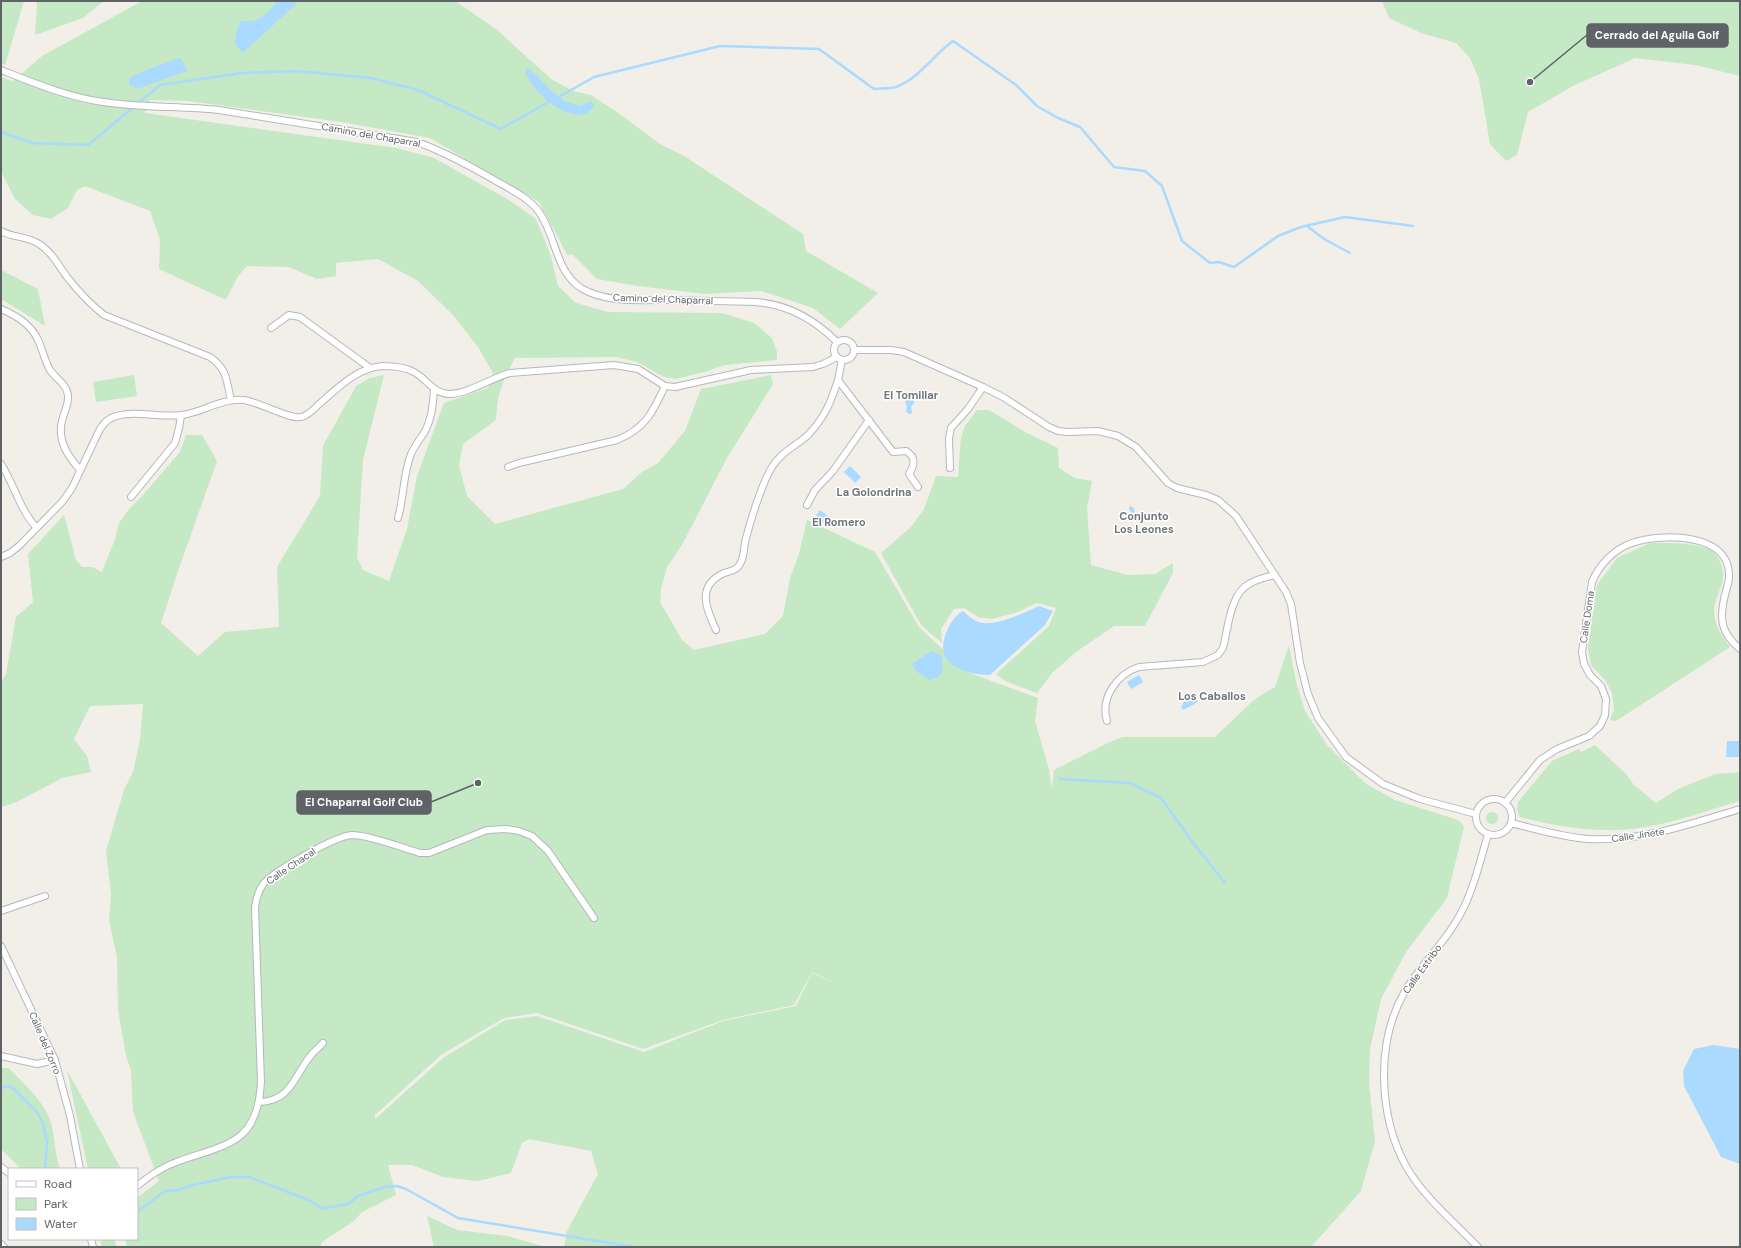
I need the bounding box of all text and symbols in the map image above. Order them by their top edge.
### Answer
callout: Cerrado del Aguila Golf [1587,24,1728,47]
text: Cerrado del Aguila Golf [1595,28,1719,42]
street label: Camino del Chaparral [321,120,421,150]
street label: Camino del Chaparral [613,291,713,307]
district label: El Tomillar [884,388,939,402]
district label: La Golondrina [837,485,911,499]
district label: Conjunto Los Leones [1114,509,1174,536]
district label: El Romero [812,515,866,529]
street label: Calle Doma [1577,590,1597,644]
district label: Los Caballos [1178,689,1246,703]
callout: El Chaparral Golf Club [297,791,431,814]
text: El Chaparral Golf Club [305,795,423,809]
street label: Calle Jinete [1611,825,1666,845]
street label: Calle Chacal [264,845,318,887]
street label: Calle Estribo [1400,942,1444,996]
street label: Calle del Zorro [26,1010,64,1076]
legend [8,1168,138,1240]
text: Road [44,1176,72,1192]
text: Park [44,1196,68,1212]
text: Water [44,1216,78,1232]

